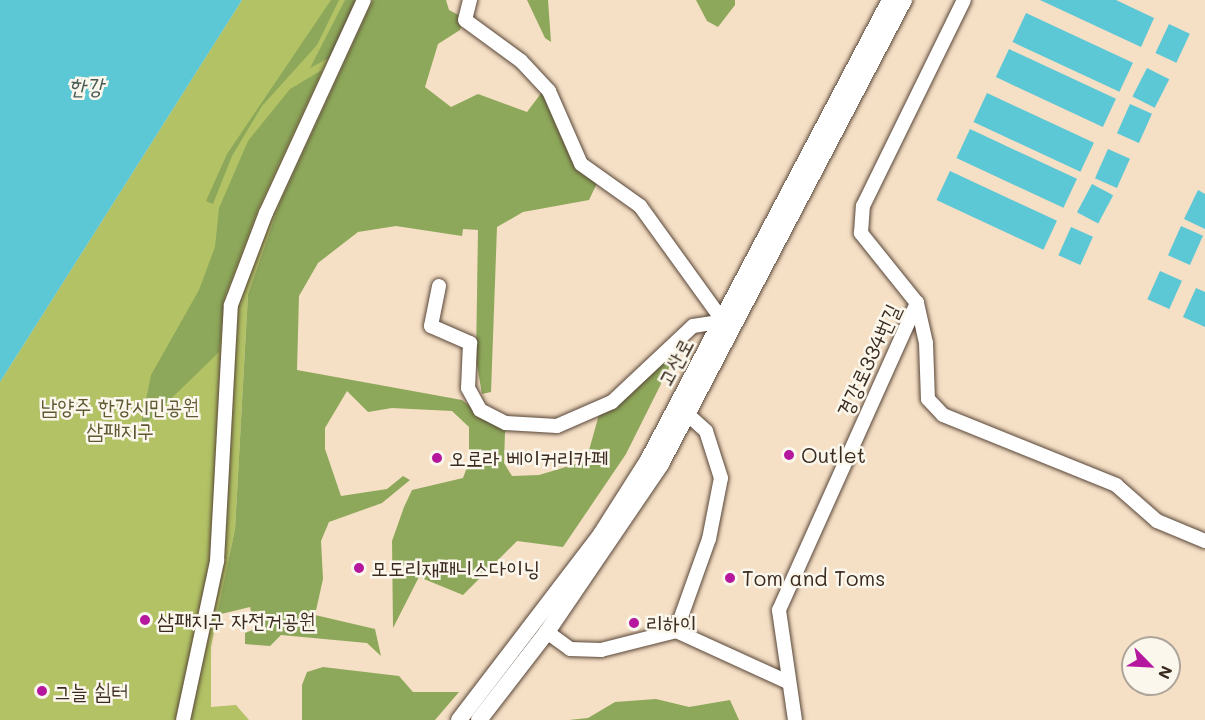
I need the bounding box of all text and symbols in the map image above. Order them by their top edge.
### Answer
water label: 한강 [68,73,104,99]
street label: 경강로334번길 [831,300,905,420]
street label: 고산로 [652,334,698,390]
park label: 남양주 한강시민공원 삼패지구 [41,393,199,443]
place label: Outlet [801,442,866,468]
place label: 오로라 베이커리카페 [449,445,608,471]
marker: Outlet [782,448,796,462]
marker: 오로라 베이커리카페 [430,451,444,465]
place label: 모도리재패니스다이닝 [371,555,540,581]
marker: 모도리재패니스다이닝 [352,561,366,575]
place label: Tom and Toms [742,565,885,591]
marker: Tom and Toms [723,571,737,585]
place label: 삼패지구 자전거공원 [157,607,316,633]
place label: 리하이 [646,610,697,636]
marker: 삼패지구 자전거공원 [138,613,152,627]
marker: 리하이 [627,616,641,630]
north arrow [1121,636,1181,696]
text: N [1154,663,1178,683]
place label: 그늘 쉼터 [54,678,128,704]
marker: 그늘 쉼터 [35,684,49,698]

